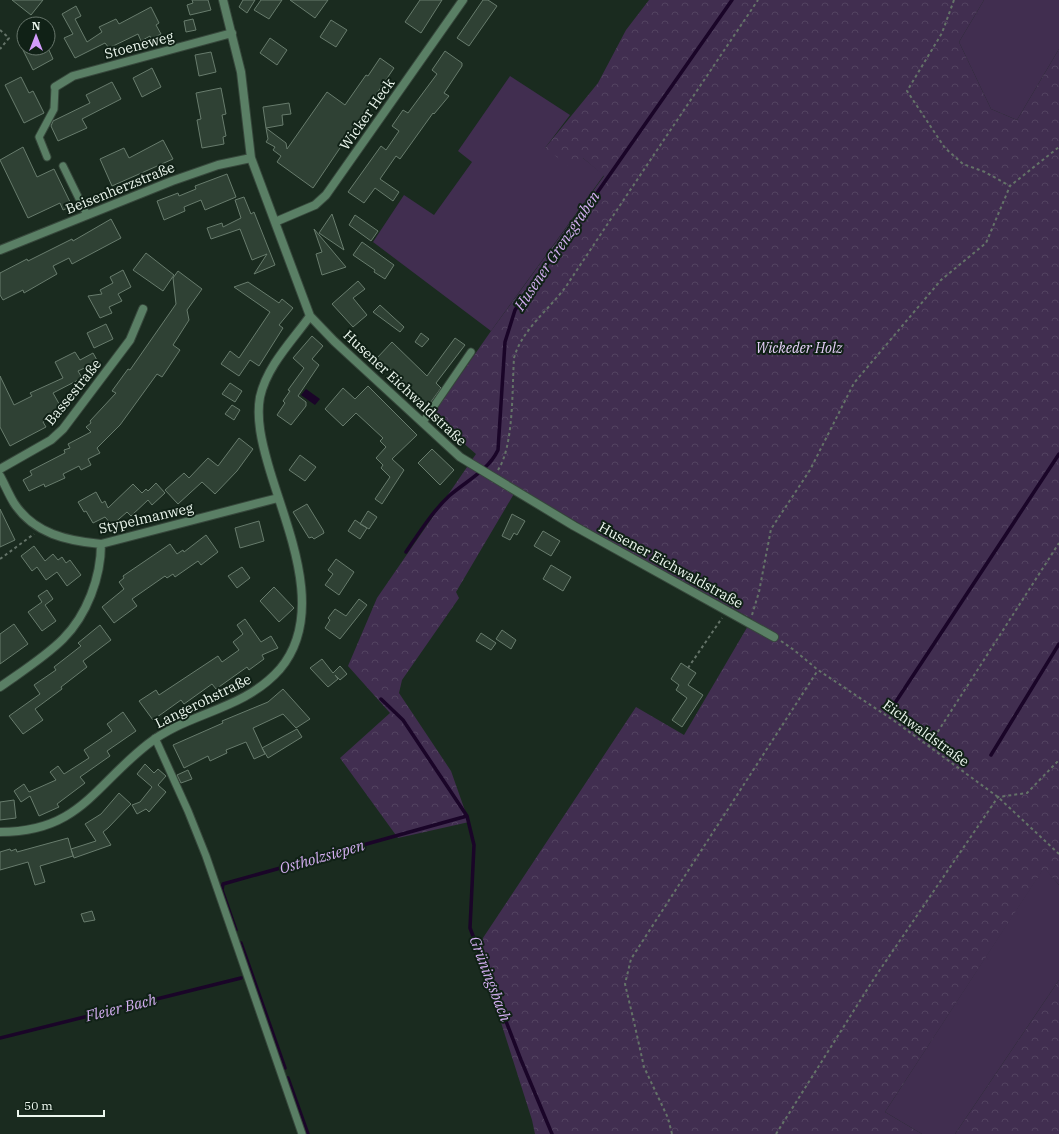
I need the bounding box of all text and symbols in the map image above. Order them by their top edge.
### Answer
north arrow [16,16,56,56]
text: N [32,19,41,33]
street label: Stoeneweg [102,27,176,63]
street label: Wicker Heck [336,74,399,153]
street label: Beisenherzstraße [63,158,177,218]
water label: Husener Grenzgraben [509,187,604,315]
street label: Husener Eichwaldstraße [340,326,470,450]
park label: Wickeder Holz [756,339,843,357]
street label: Bassestraße [41,355,105,429]
street label: Stypelmanweg [97,498,196,538]
street label: Husener Eichwaldstraße [596,518,746,612]
street label: Langerohstraße [152,670,254,732]
street label: Eichwaldstraße [879,696,973,770]
water label: Ostholzsiepen [277,835,367,878]
water label: Grüningsbach [465,933,516,1025]
water label: Fleier Bach [82,989,159,1026]
scale bar [18,1092,104,1118]
text: 50 m [24,1098,53,1113]

